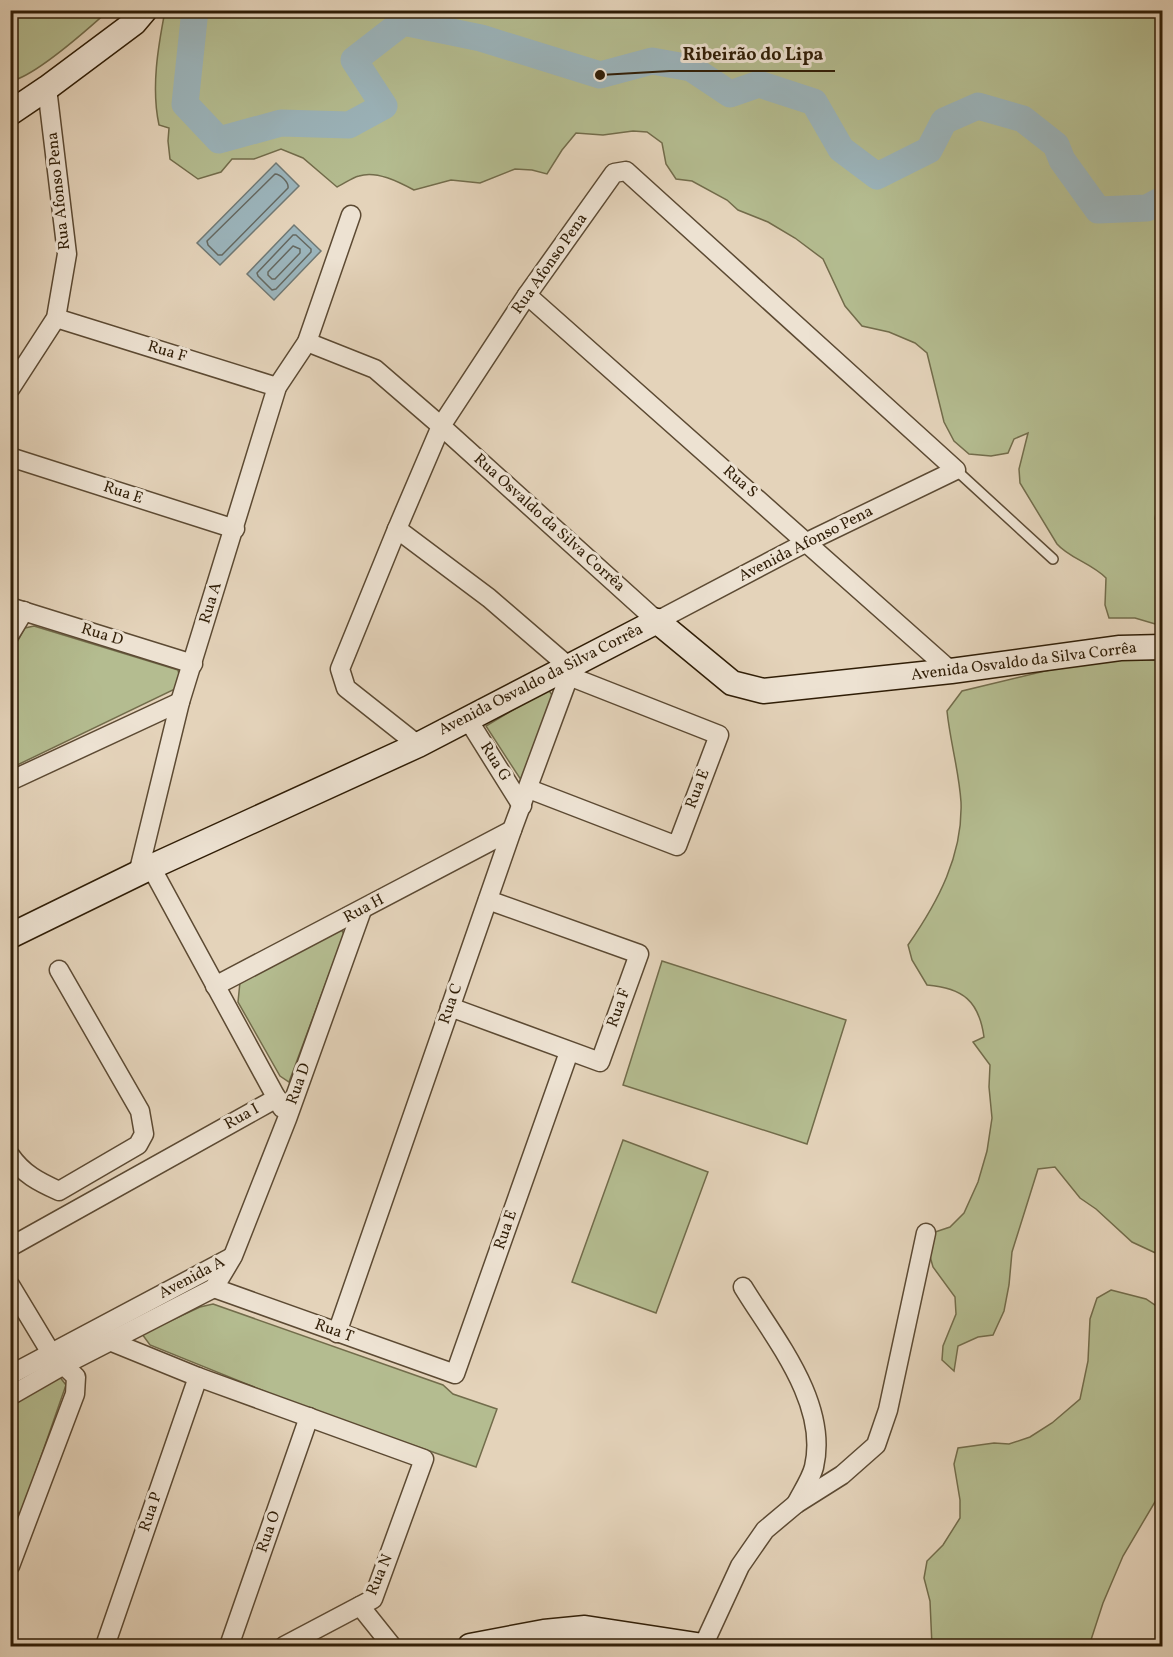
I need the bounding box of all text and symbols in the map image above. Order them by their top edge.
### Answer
callout: Ribeirão do Lipa [670,35,835,71]
text: Ribeirão do Lipa [683,43,824,68]
street label: Rua Afonso Pena [42,131,76,251]
street label: Rua Afonso Pena [507,209,593,319]
street label: Rua F [145,336,189,368]
street label: Rua Osvaldo da Silva Corrêa [468,449,630,597]
street label: Rua S [718,461,762,503]
street label: Rua E [100,476,146,510]
street label: Avenida Afonso Pena [735,501,877,587]
street label: Rua A [194,580,228,626]
street label: Rua D [78,618,126,652]
street label: Avenida Osvaldo da Silva Corrêa [435,619,647,741]
street label: Avenida Osvaldo da Silva Corrêa [910,637,1138,687]
street label: Rua G [474,738,516,786]
street label: Rua E [680,766,716,812]
street label: Rua H [340,889,388,929]
street label: Rua C [434,981,468,1027]
street label: Rua F [602,985,636,1031]
street label: Rua D [281,1060,317,1108]
street label: Rua I [221,1098,263,1136]
street label: Rua E [489,1207,523,1253]
street label: Avenida A [155,1251,229,1305]
street label: Rua T [311,1314,357,1348]
street label: Rua P [134,1489,168,1535]
street label: Rua O [252,1508,286,1556]
street label: Rua N [361,1551,399,1599]

